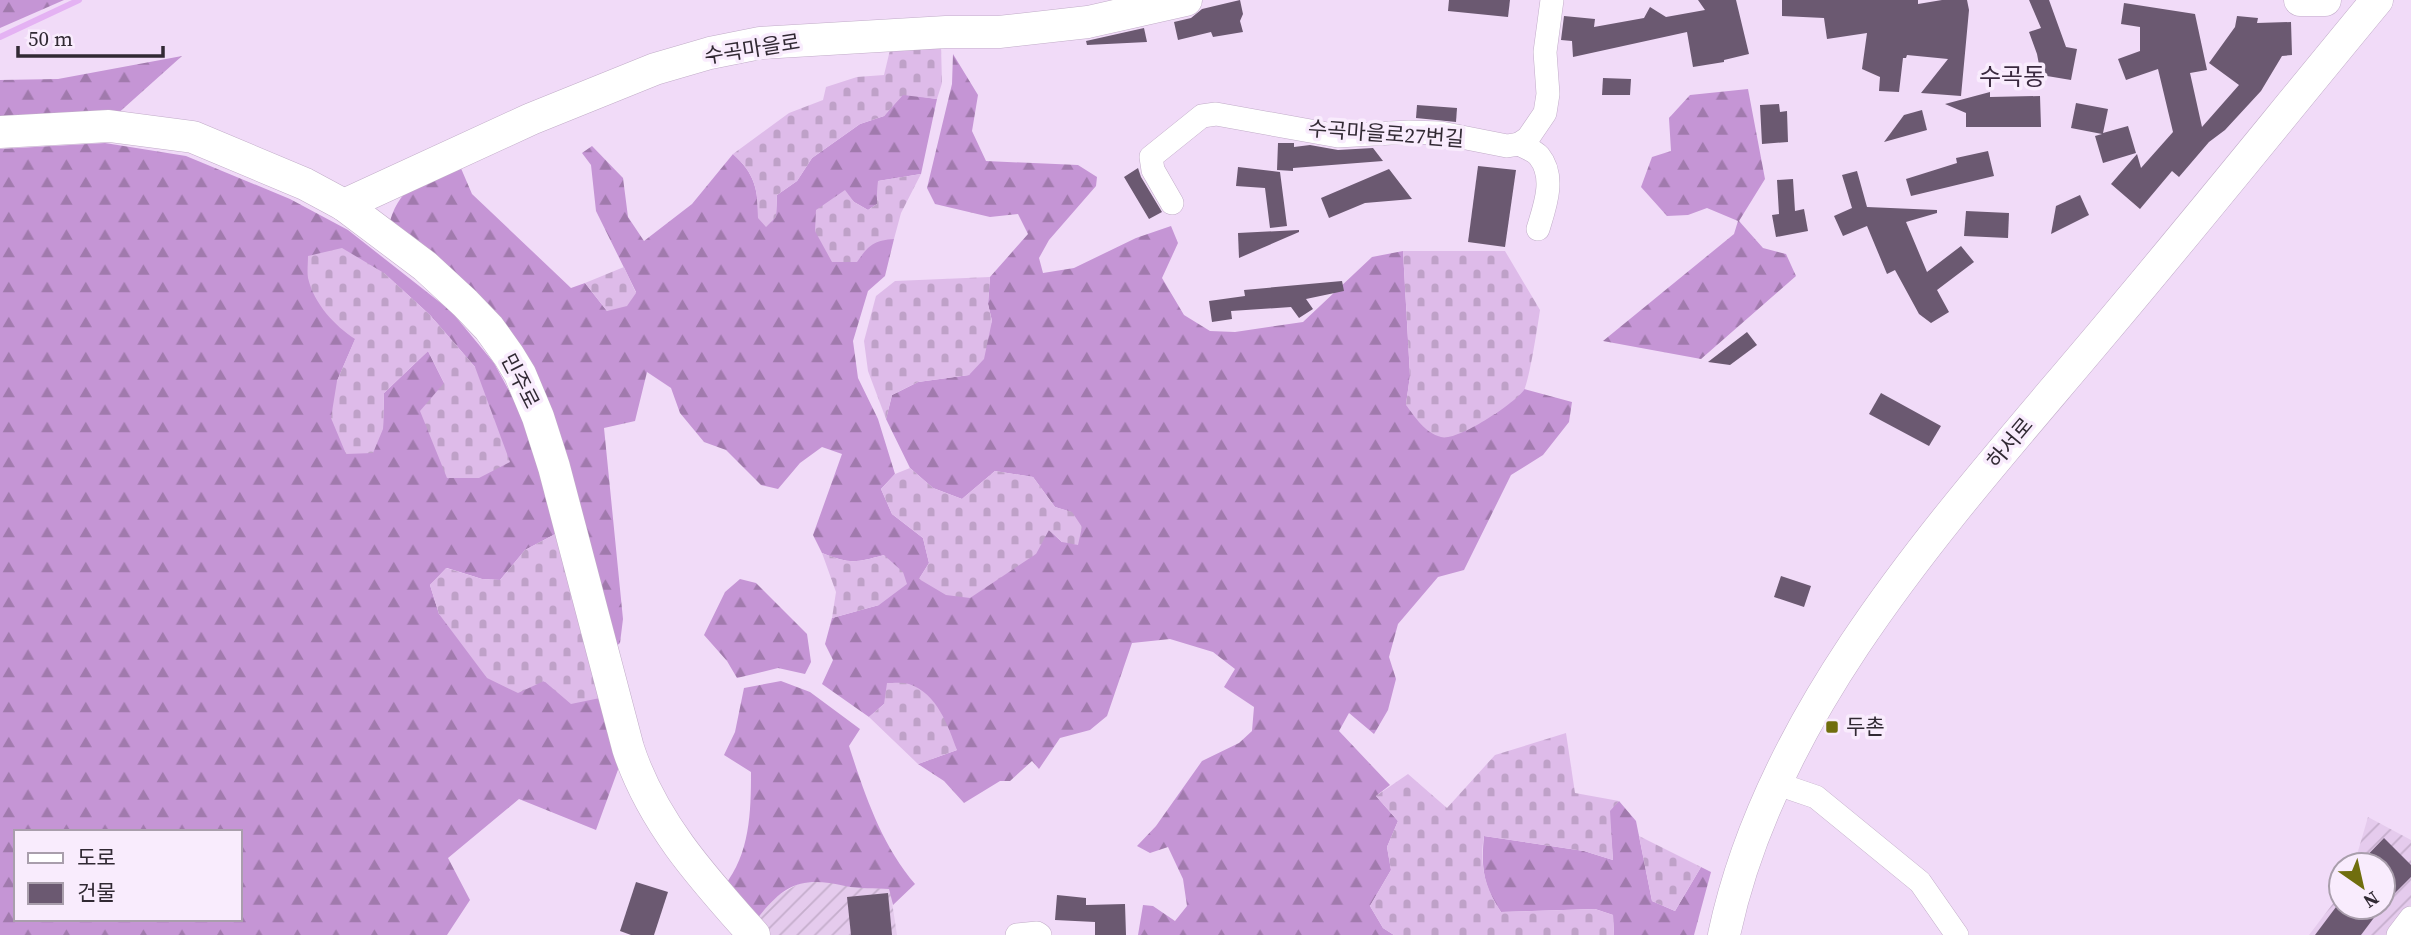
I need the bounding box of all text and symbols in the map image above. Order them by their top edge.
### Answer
scale bar [18,14,163,58]
text: 50 m [28,24,73,53]
street label: 수곡마을로 [702,27,802,70]
district label: 수곡동 [1979,60,2045,93]
street label: 수곡마을로27번길 [1307,114,1465,153]
street label: 민주로 [494,348,547,413]
street label: 하서로 [1980,411,2039,474]
place label: 두촌 [1846,712,1885,741]
marker: 두촌 [1824,719,1840,735]
legend [14,830,242,921]
text: 도로 [77,843,116,872]
north arrow [2327,851,2397,921]
text: 건물 [77,878,116,907]
text: N [2358,885,2385,915]

